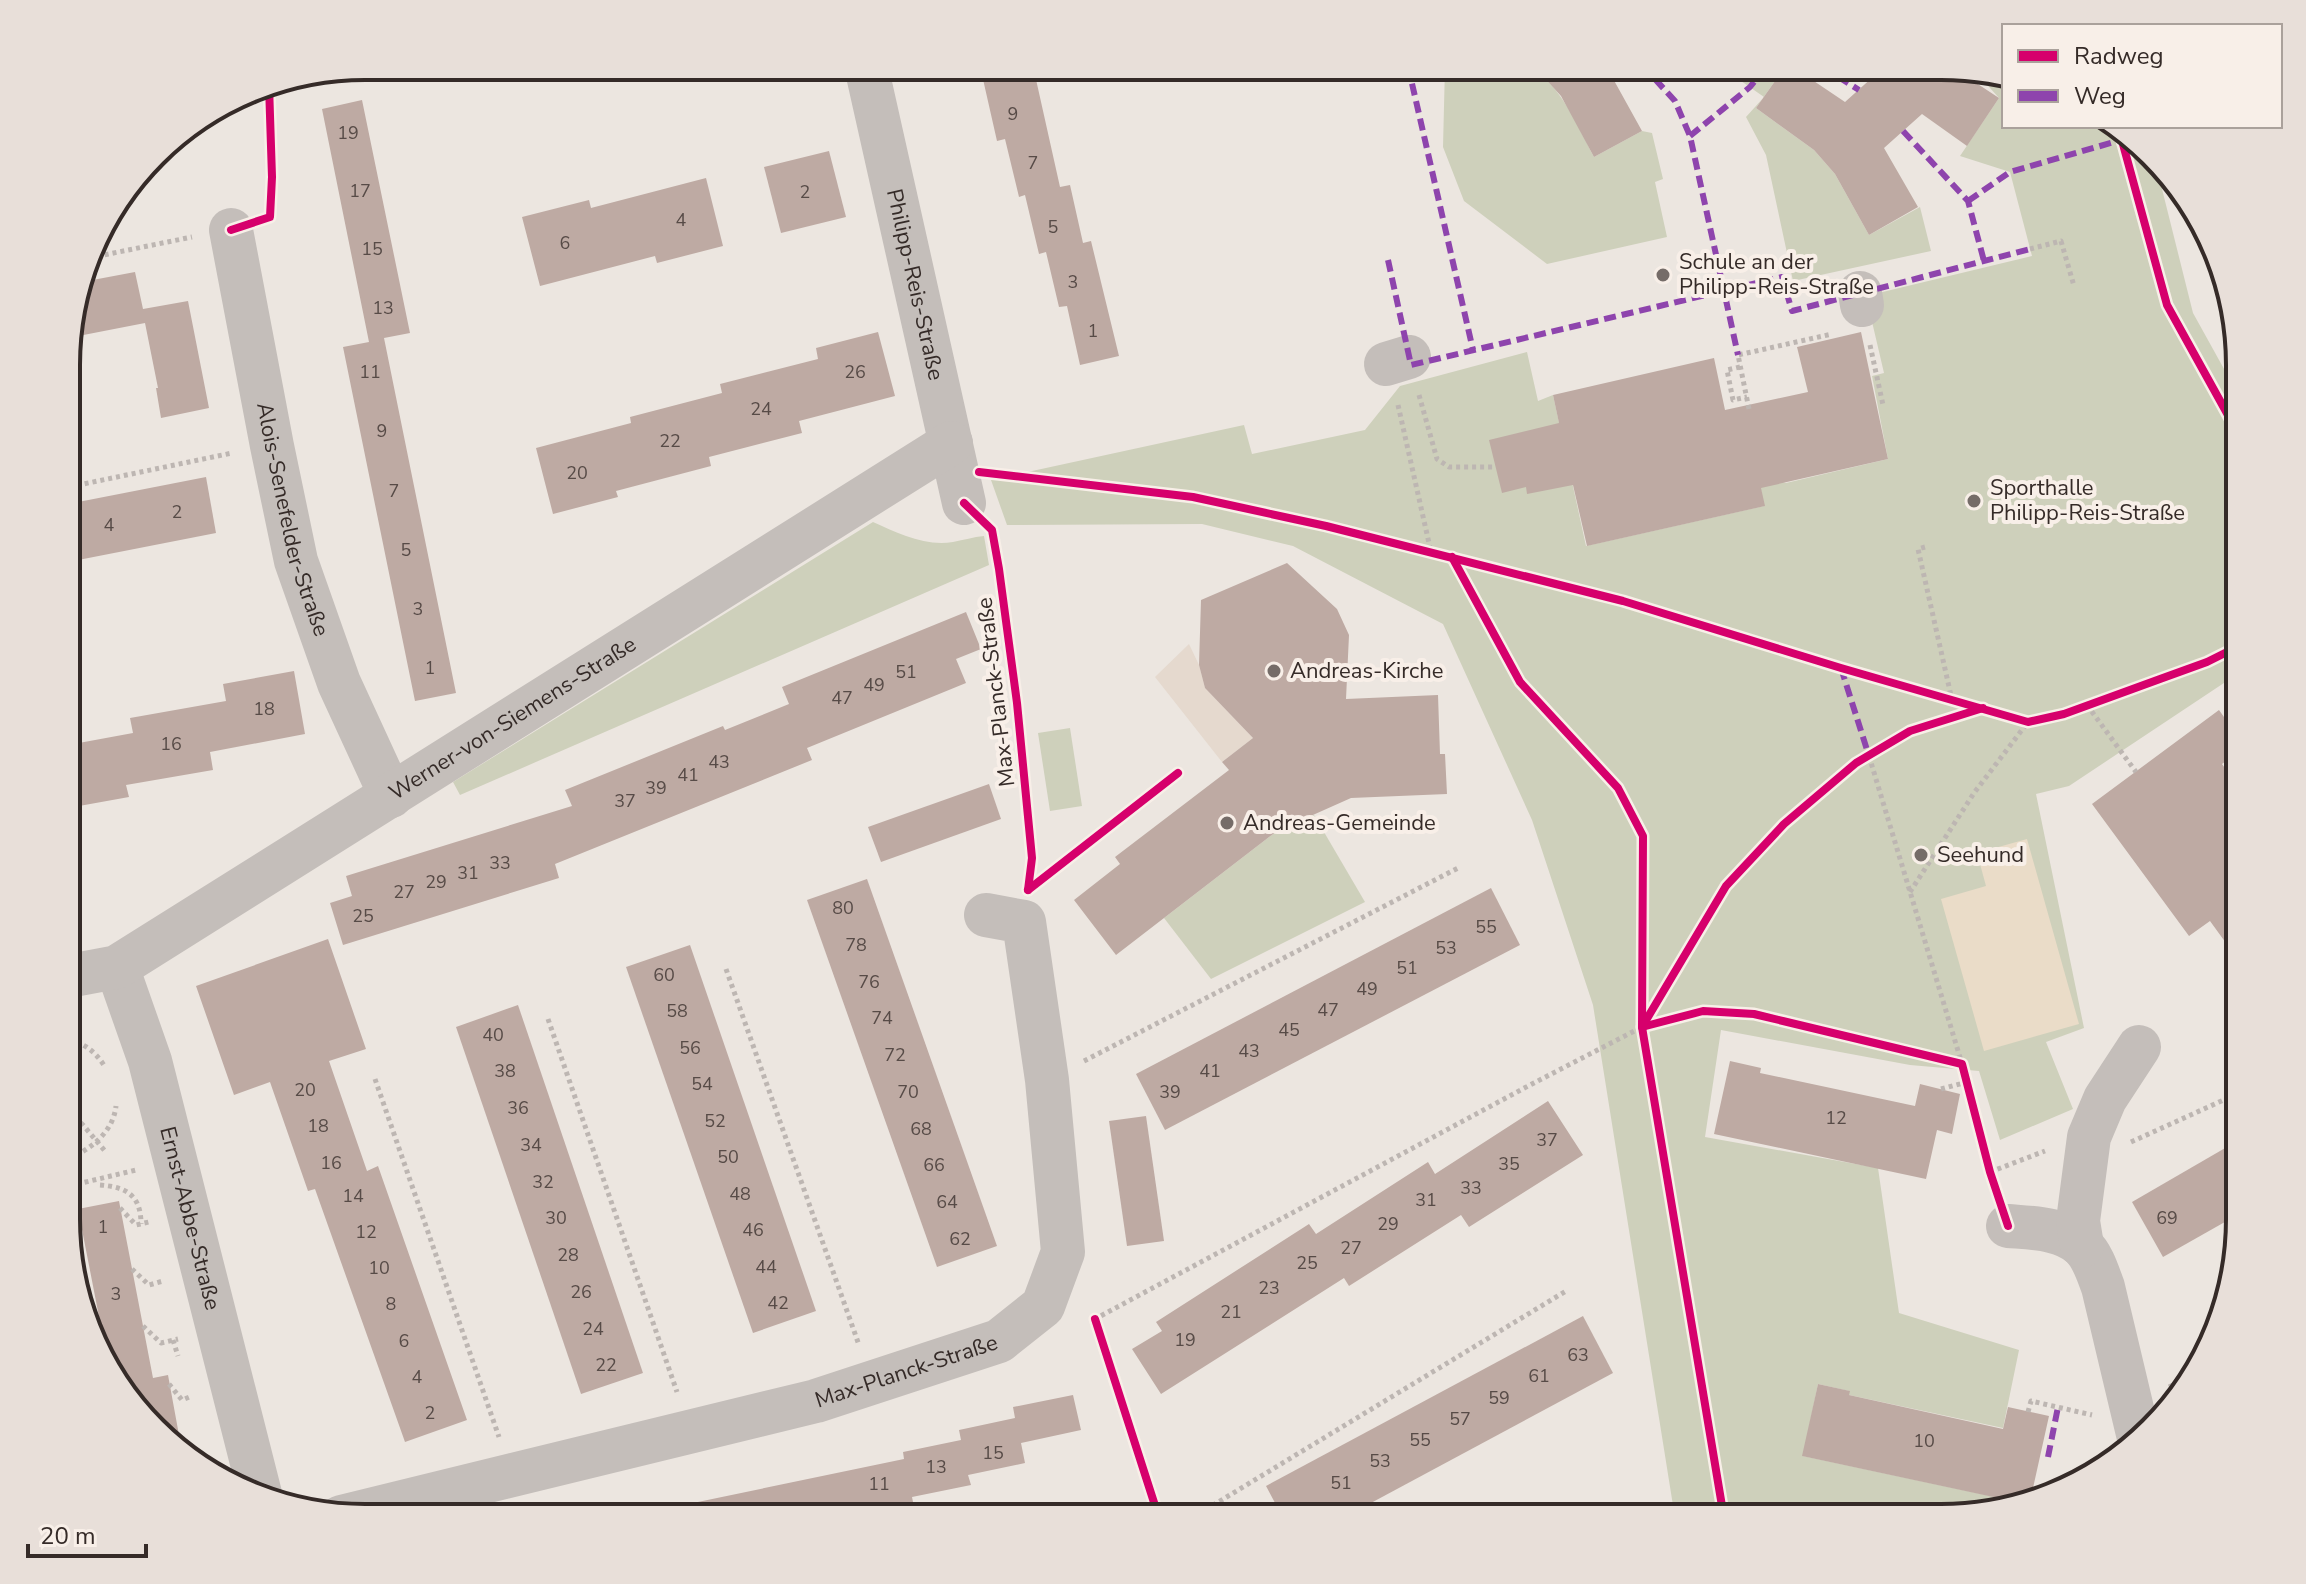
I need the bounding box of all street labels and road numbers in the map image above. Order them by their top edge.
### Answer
street label: Philipp-Reis-Straße [879,186,951,383]
street label: Alois-Senefelder-Straße [249,400,336,640]
street label: Max-Planck-Straße [969,596,1023,788]
street label: Werner-von-Siemens-Straße [383,630,642,807]
street label: Ernst-Abbe-Straße [152,1123,228,1313]
street label: Max-Planck-Straße [811,1327,1002,1415]

